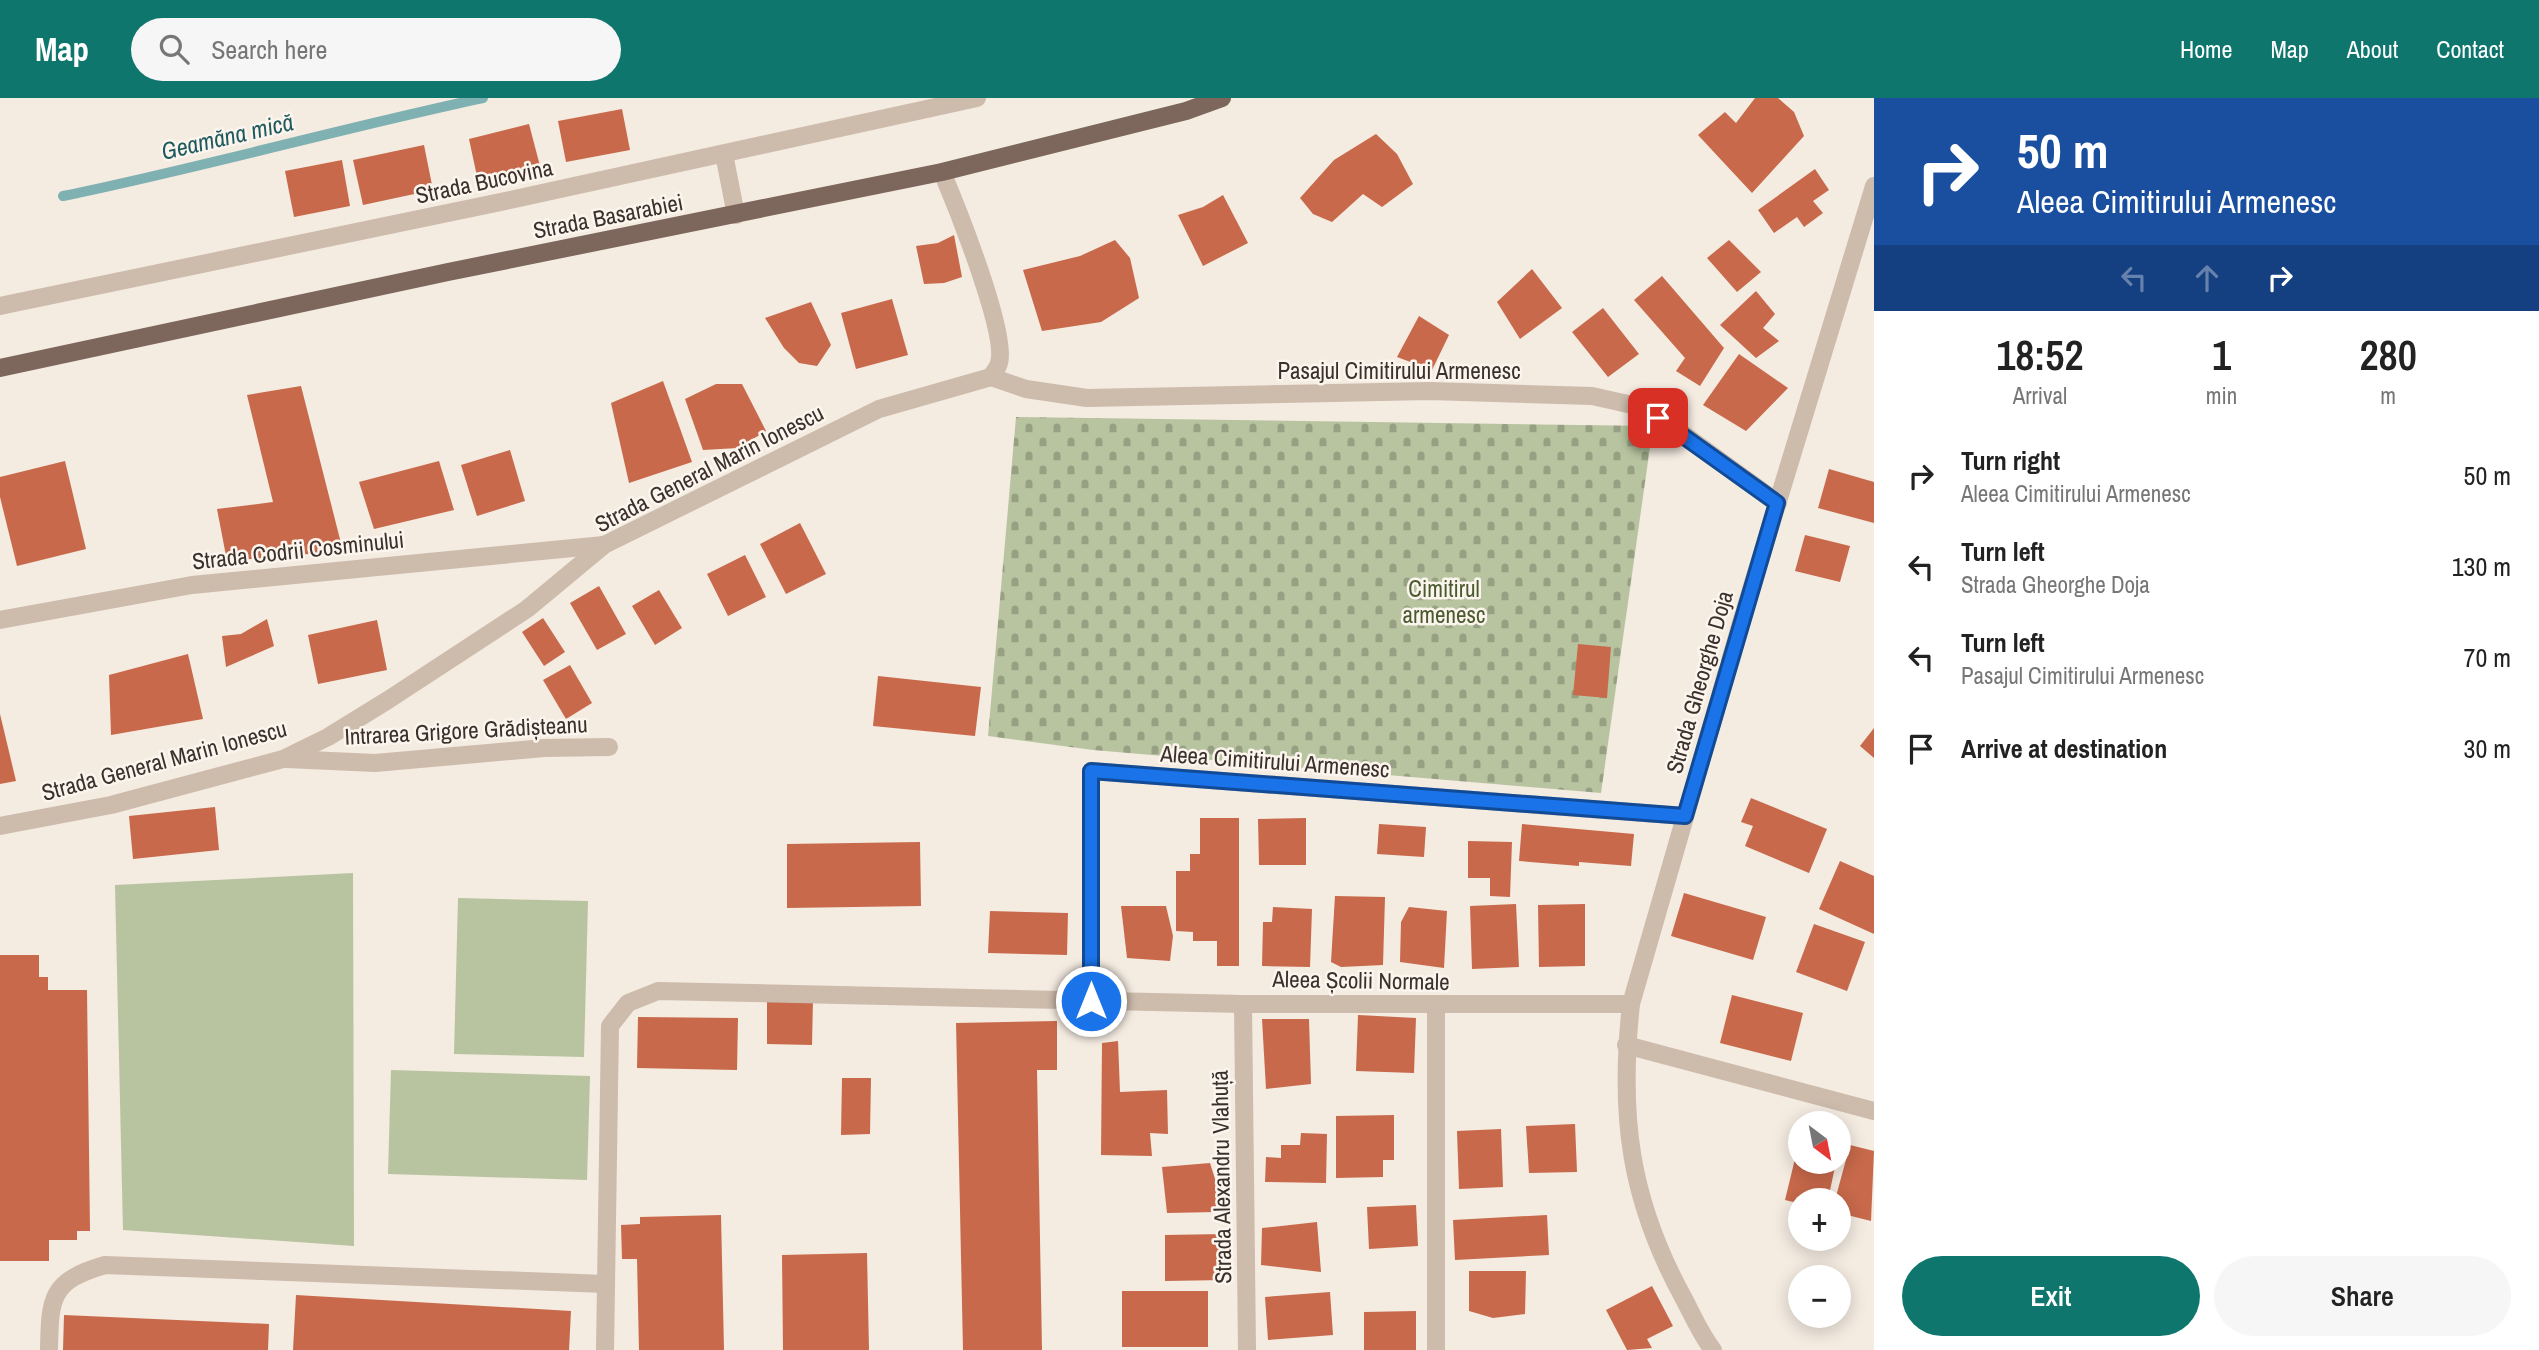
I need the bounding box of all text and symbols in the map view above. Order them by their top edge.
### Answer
search box [131,18,621,81]
text: Map [35,27,89,71]
icon: search [155,30,193,68]
text: Search here [211,32,327,67]
text: Home [2180,33,2232,65]
text: Map [2270,33,2309,65]
text: About [2347,33,2398,65]
text: Contact [2436,33,2504,65]
water label: Geamăna mică [158,105,296,167]
text: 50 m [2017,117,2109,183]
icon: right [1902,126,1993,217]
street label: Strada Bucovina [413,151,556,211]
text: Aleea Cimitirului Armenesc [2017,180,2336,223]
street label: Strada Basarabiei [530,186,686,246]
icon: left [2115,259,2153,297]
icon: ahead [2188,259,2226,297]
icon: right [2261,259,2299,297]
text: 18:52 [1996,327,2084,383]
text: 1 [2212,327,2231,383]
text: 280 [2359,327,2417,383]
street label: Pasajul Cimitirului Armenesc [1277,355,1521,386]
text: Arrival [2013,380,2067,411]
text: min [2206,380,2237,411]
text: m [2380,380,2396,411]
pin [1628,388,1688,448]
street label: Strada General Marin Ionescu [589,397,829,539]
icon: arrive [1639,399,1677,437]
text: Turn right [1961,443,2060,478]
icon: right [1902,457,1940,495]
text: 50 m [2464,458,2511,493]
text: Aleea Cimitirului Armenesc [1961,478,2191,509]
street label: Strada Codrii Cosminului [191,523,405,577]
text: Turn left [1961,534,2045,569]
icon: left [1902,548,1940,586]
text: 130 m [2452,549,2511,584]
text: Strada Gheorghe Doja [1961,569,2150,600]
park label: Cimitirul armenesc [1403,573,1485,630]
street label: Strada Gheorghe Doja [1658,587,1740,777]
text: Turn left [1961,625,2045,660]
icon: left [1902,639,1940,677]
text: 70 m [2464,640,2511,675]
text: Pasajul Cimitirului Armenesc [1961,660,2204,691]
street label: Intrarea Grigore Grădișteanu [344,708,588,752]
street label: Strada General Marin Ionescu [38,712,290,808]
icon: arrive [1902,730,1940,768]
text: Arrive at destination [1961,731,2167,766]
text: 30 m [2464,731,2511,766]
street label: Aleea Cimitirului Armenesc [1158,737,1391,784]
street label: Aleea Școlii Normale [1271,963,1450,997]
position arrow [1054,964,1128,1038]
street label: Strada Alexandru Vlahuță [1204,1069,1238,1284]
north arrow [1788,1111,1852,1174]
map controls [1788,1111,1851,1328]
button: + [1788,1188,1851,1251]
button: Exit [1902,1256,2200,1336]
button: Share [2214,1256,2511,1336]
button: − [1788,1265,1851,1328]

